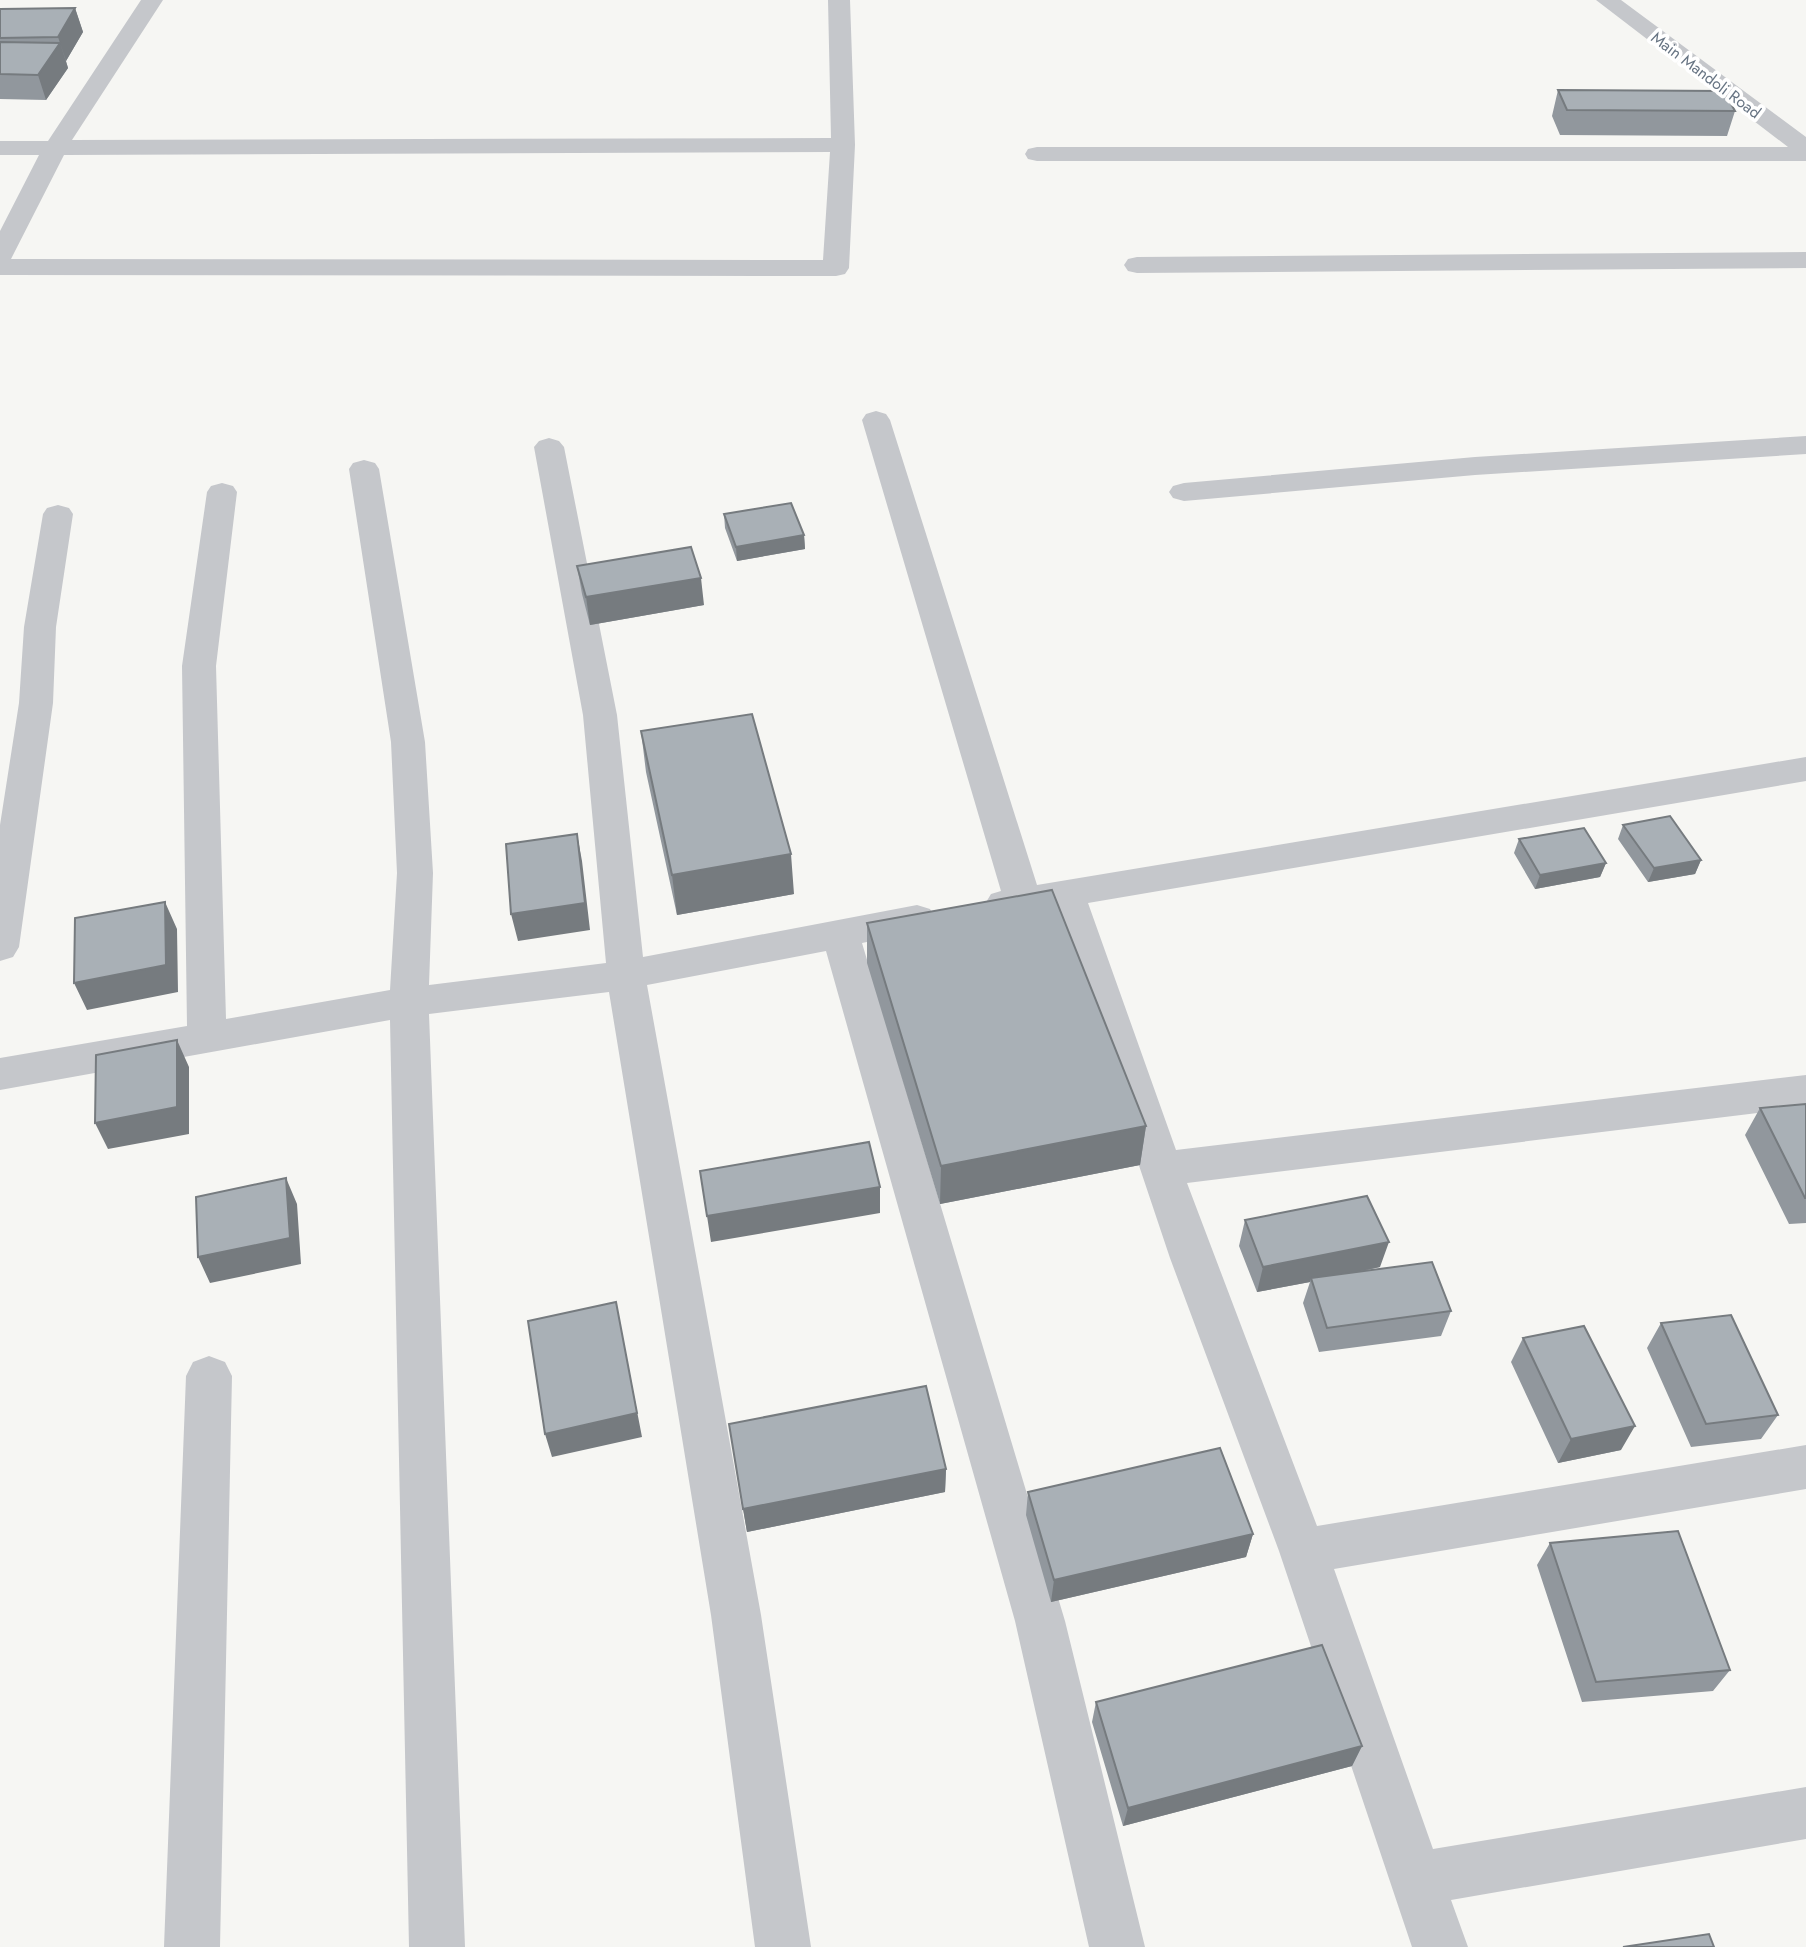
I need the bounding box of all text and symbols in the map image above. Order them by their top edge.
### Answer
street label: Main Mandoli Road [1646,26,1766,124]

